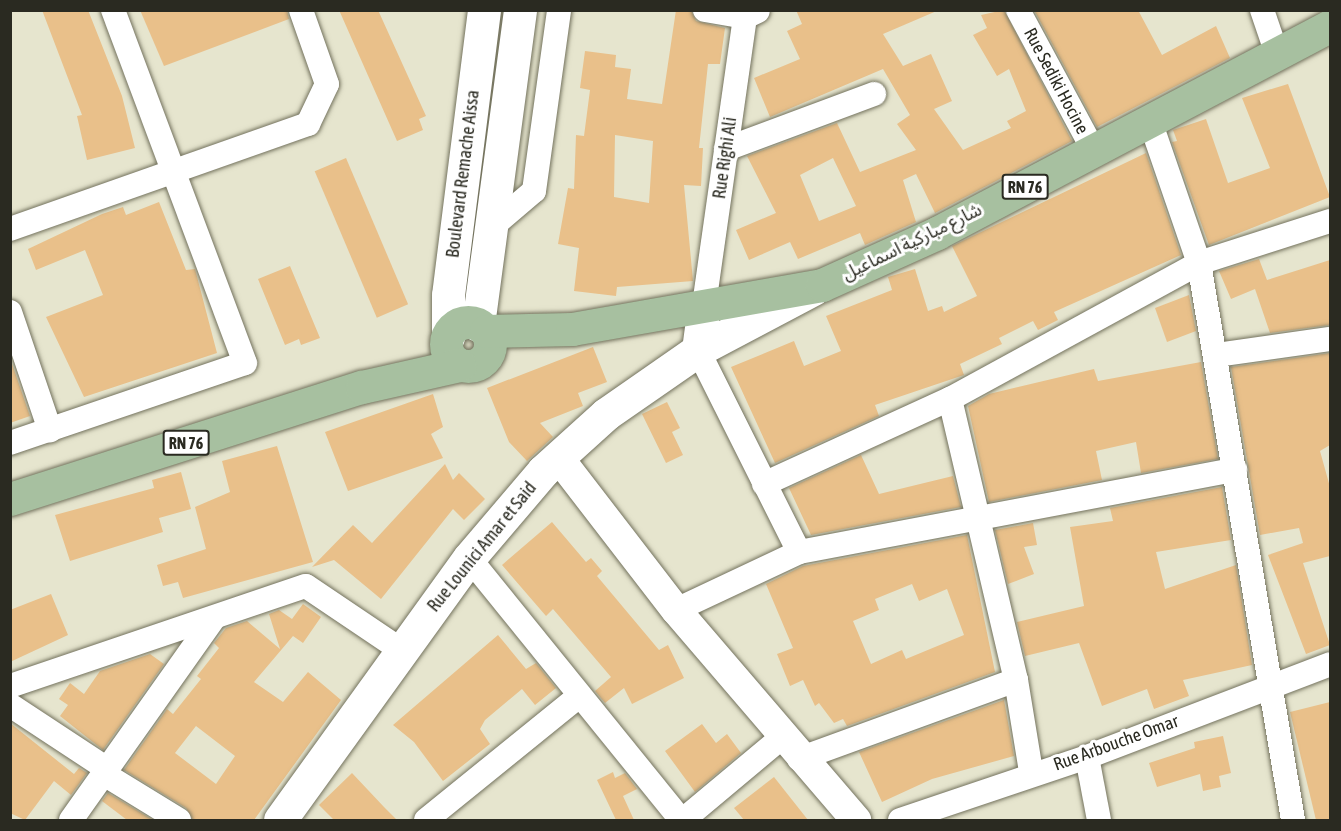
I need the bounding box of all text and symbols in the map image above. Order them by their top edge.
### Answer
street label: Rue Sediki Hocine [1019,24,1093,138]
street label: Boulevard Remache Aissa [442,89,484,259]
street label: Rue Righi Ali [709,116,741,200]
road number: RN 76 [1001,174,1049,200]
street label: شارع مباركية اسماعيل [839,199,985,285]
road number: RN 76 [162,430,210,456]
street label: Rue Lounici Amar et Said [423,478,541,616]
street label: Rue Arbouche Omar [1051,710,1181,776]

